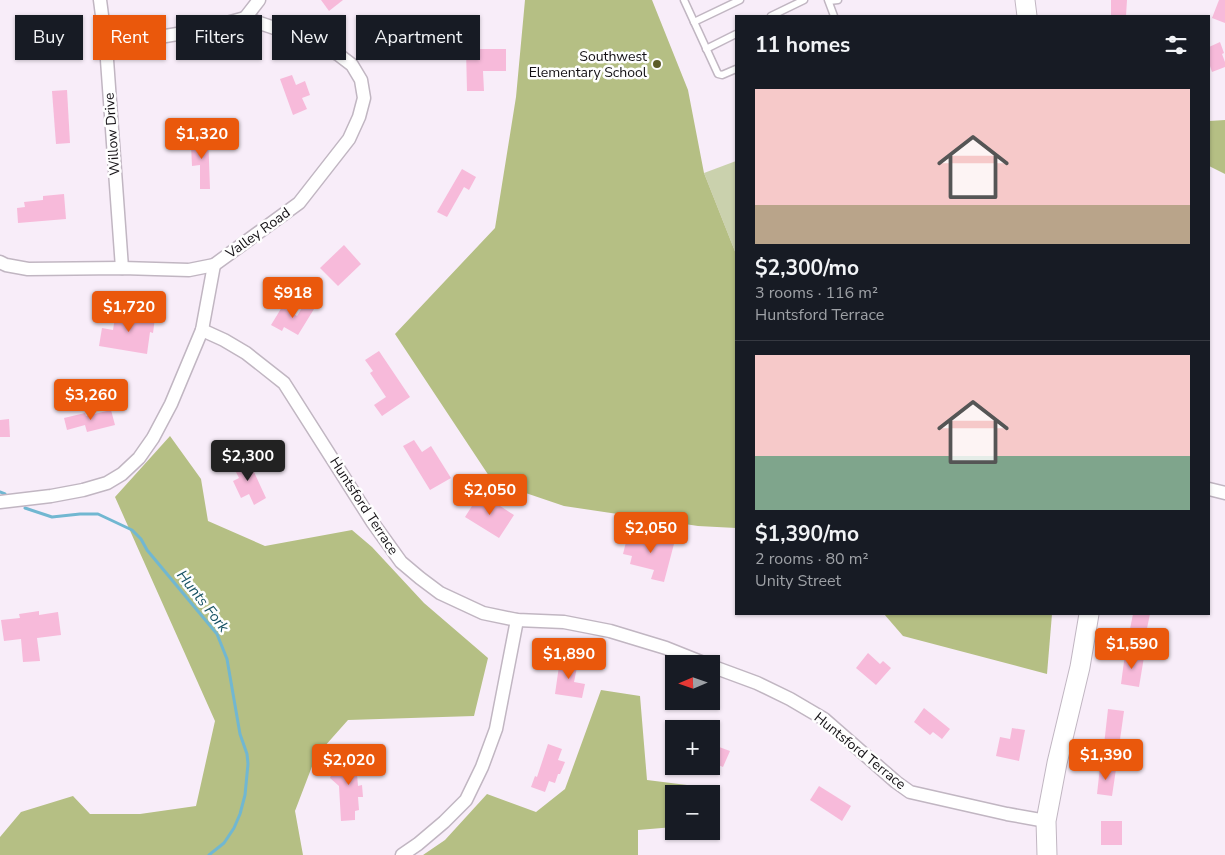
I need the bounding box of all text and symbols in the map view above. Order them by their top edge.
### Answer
chip: Buy [15,15,83,60]
chip: Rent [93,15,166,60]
chip: Filters [176,15,262,60]
chip: New [272,15,346,60]
chip: Apartment [356,15,480,60]
text: 11 homes [755,31,850,59]
icon: filters [1162,31,1190,59]
place label: Southwest Elementary School [529,47,648,82]
marker: Southwest Elementary School [651,58,663,70]
street label: Willow Drive [100,92,124,176]
pin: $1,320 [161,118,243,160]
icon: home [928,122,1018,212]
text: $1,320 [176,123,228,145]
street label: Valley Road [221,203,294,263]
text: $2,300/mo [755,254,859,282]
pin: $918 [263,276,323,319]
text: $918 [274,282,312,304]
text: 3 rooms · 116 m² [755,282,878,304]
pin: $1,720 [88,290,170,333]
text: $1,720 [103,296,155,318]
text: Huntsford Terrace [755,304,884,326]
pin: $3,260 [50,378,132,421]
text: $3,260 [65,384,117,406]
icon: home [928,387,1018,477]
pin: $2,300 [207,440,289,482]
text: $2,300 [222,445,274,467]
street label: Huntsford Terrace [325,453,403,559]
pin: $2,050 [449,474,531,516]
text: $2,050 [464,479,516,501]
pin: $2,050 [610,512,692,554]
text: $2,050 [625,517,677,539]
text: $1,390/mo [755,520,859,548]
text: 2 rooms · 80 m² [755,548,868,570]
water label: Hunts Fork [172,566,234,637]
text: Unity Street [755,570,841,592]
pin: $1,590 [1091,628,1173,670]
text: $1,590 [1106,633,1158,655]
pin: $1,890 [528,638,610,680]
text: $1,890 [543,643,595,665]
north arrow [665,655,720,710]
map controls [665,655,720,840]
street label: Huntsford Terrace [810,708,910,794]
button: + [665,720,720,775]
pin: $1,390 [1065,738,1147,781]
pin: $2,020 [308,744,390,786]
text: $1,390 [1080,744,1132,766]
text: $2,020 [323,749,375,771]
button: − [665,785,720,840]

